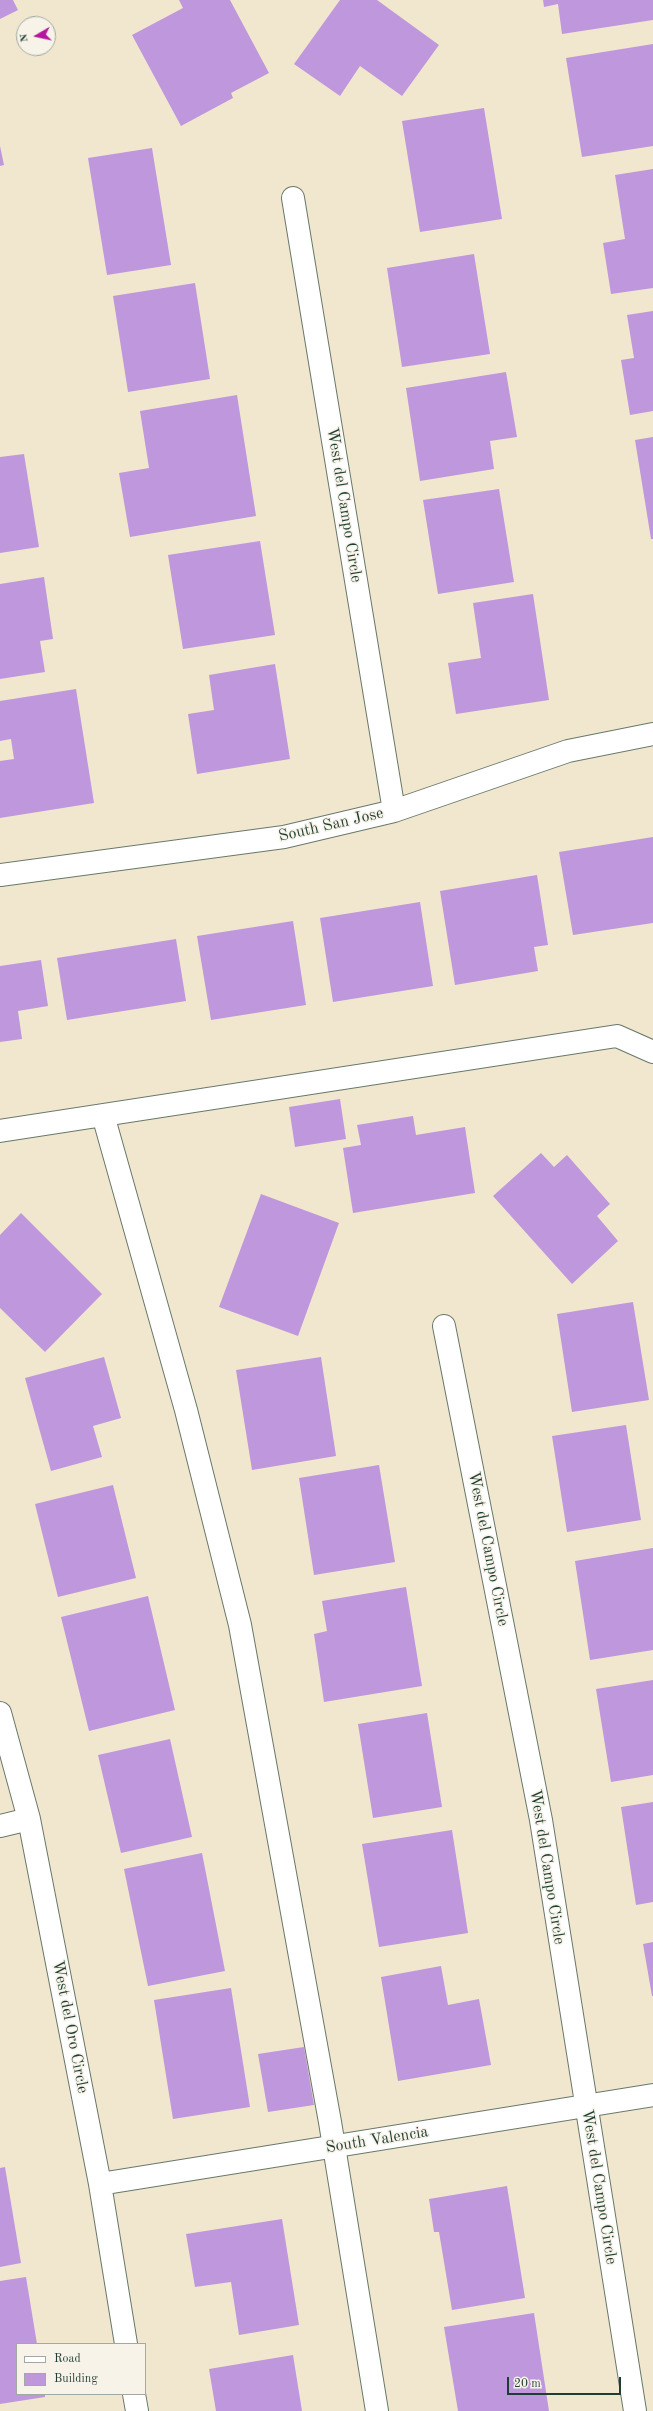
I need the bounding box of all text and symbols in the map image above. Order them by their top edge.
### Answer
north arrow [16,16,56,56]
text: N [19,33,31,43]
street label: West del Campo Circle [322,426,366,584]
street label: South San Jose [277,804,385,846]
street label: West del Campo Circle [464,1470,512,1628]
street label: West del Campo Circle [525,1788,569,1946]
street label: West del Oro Circle [48,1959,92,2095]
street label: West del Campo Circle [577,2108,621,2266]
street label: South Valencia [324,2122,430,2158]
legend [16,2343,146,2395]
text: Road [54,2353,81,2365]
scale bar [509,2369,623,2395]
text: Building [54,2373,98,2385]
text: 20 m [514,2378,541,2390]

